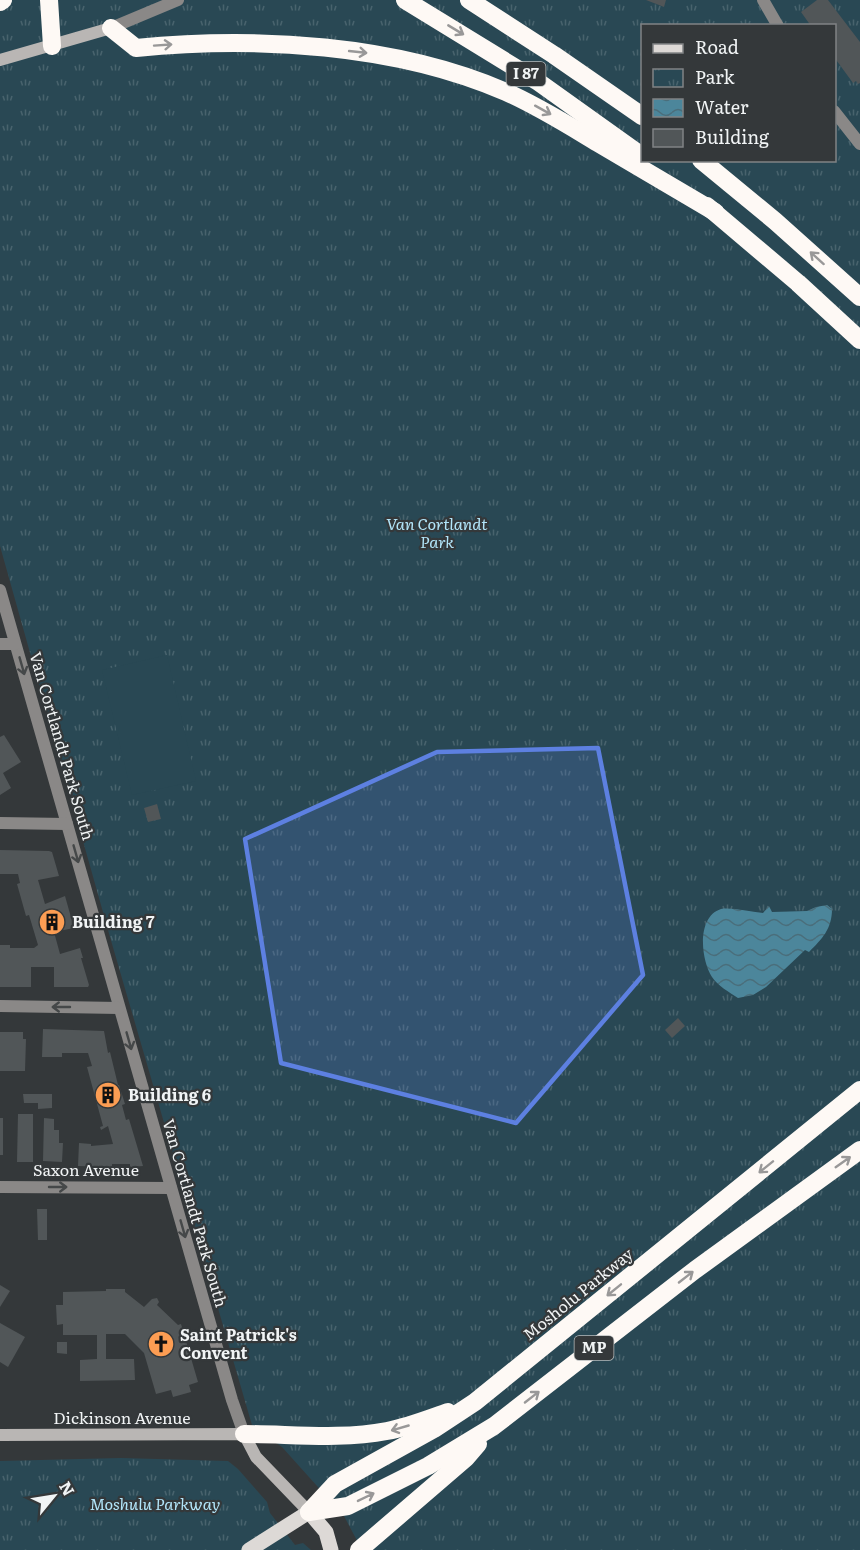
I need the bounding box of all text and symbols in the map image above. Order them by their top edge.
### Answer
one-way arrow [447,24,464,36]
legend [641,24,836,162]
text: Road [695,33,739,60]
one-way arrow [153,39,173,50]
one-way arrow [347,47,367,58]
road number: I 87 [506,62,546,86]
text: Park [695,63,736,90]
text: Water [695,93,749,120]
one-way arrow [533,105,551,116]
text: Building [695,123,770,150]
one-way arrow [809,251,824,265]
park label: Van Cortlandt Park [386,511,488,553]
street label: Van Cortlandt Park South [25,649,101,843]
one-way arrow [17,656,28,675]
one-way arrow [70,844,82,863]
building icon: Building 7 [37,907,67,937]
place label: Building 7 [72,909,155,933]
one-way arrow [51,1001,71,1013]
one-way arrow [124,1031,135,1050]
building icon: Building 6 [93,1080,123,1110]
place label: Building 6 [128,1082,211,1106]
street label: Van Cortlandt Park South [158,1116,234,1310]
one-way arrow [835,1156,851,1168]
street label: Saxon Avenue [33,1157,139,1181]
one-way arrow [758,1160,774,1173]
one-way arrow [48,1181,68,1193]
one-way arrow [178,1219,189,1238]
street label: Mosholu Parkway [517,1241,638,1345]
one-way arrow [678,1270,694,1283]
one-way arrow [607,1283,623,1296]
place label: Saint Patrick's Convent [180,1322,297,1364]
church icon: Saint Patrick's Convent [146,1329,176,1359]
road number: MP [574,1336,614,1360]
one-way arrow [524,1391,540,1404]
street label: Dickinson Avenue [53,1405,191,1429]
one-way arrow [391,1422,410,1434]
north arrow [24,1466,84,1526]
text: N [54,1476,82,1500]
park label: Moshulu Parkway [90,1491,220,1515]
one-way arrow [356,1491,374,1502]

